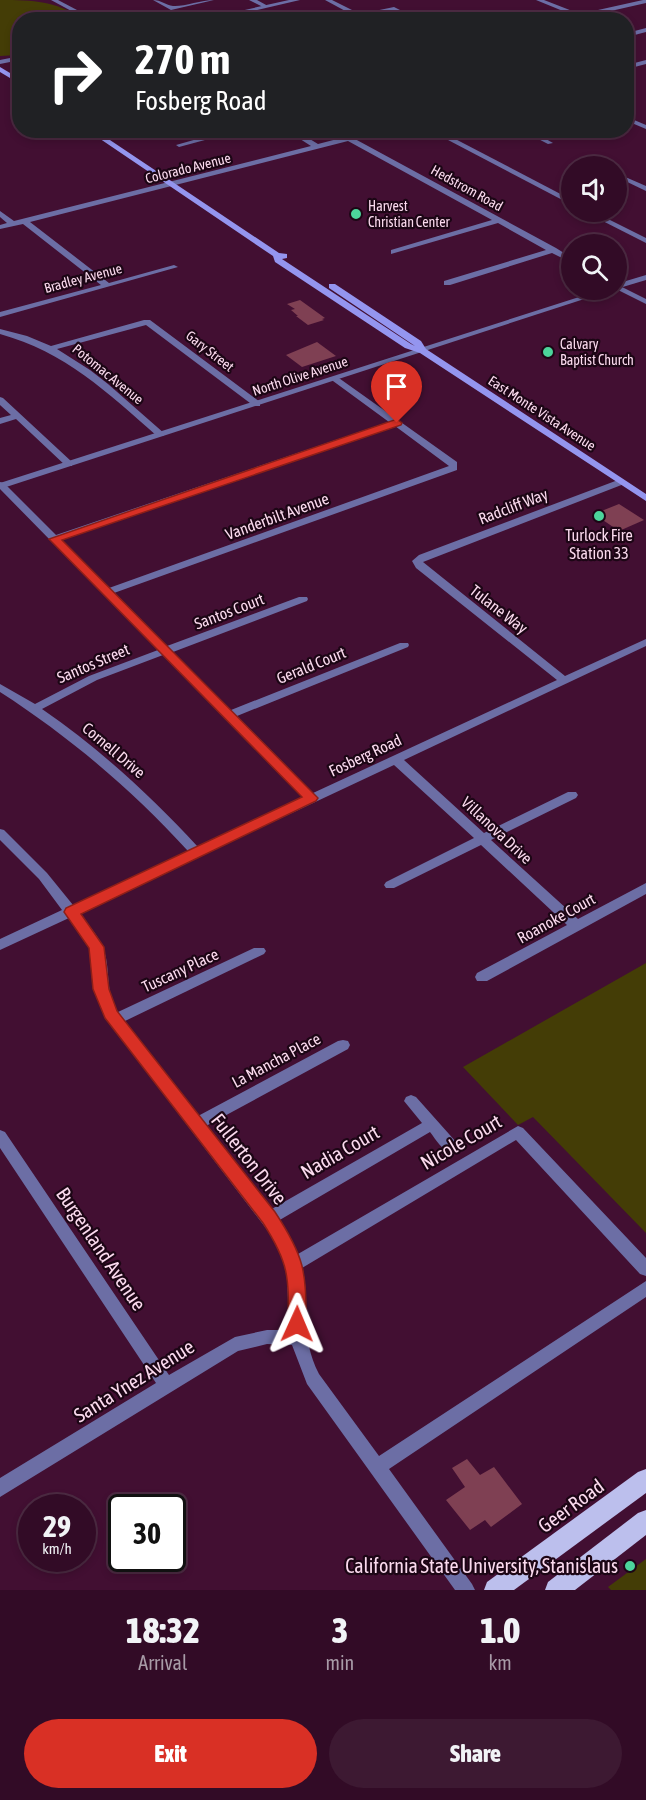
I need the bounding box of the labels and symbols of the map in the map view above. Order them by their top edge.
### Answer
street label: Colorado Avenue [144,150,232,186]
street label: Hedstrom Road [428,162,506,214]
place label: Harvest Christian Center [368,198,451,230]
marker: Harvest Christian Center [349,207,363,221]
street label: Bradley Avenue [42,260,124,296]
street label: Gary Street [183,327,237,375]
place label: Calvary Baptist Church [560,336,634,368]
street label: Potomac Avenue [69,341,147,407]
marker: Calvary Baptist Church [541,345,555,359]
street label: North Olive Avenue [250,353,350,399]
pin [371,361,422,423]
street label: East Monte Vista Avenue [485,372,599,454]
street label: Radcliff Way [476,484,551,528]
street label: Vanderbilt Avenue [223,489,331,543]
marker: Turlock Fire Station 33 [592,509,606,523]
place label: Turlock Fire Station 33 [565,526,633,562]
street label: Tulane Way [466,581,532,638]
street label: Santos Court [192,589,267,633]
street label: Santos Street [54,640,132,686]
street label: Gerald Court [274,643,349,687]
street label: Cornell Drive [79,719,149,781]
street label: Fosberg Road [326,730,405,781]
street label: Villanova Drive [458,793,536,867]
street label: Roanoke Court [514,889,598,947]
street label: Tuscany Place [139,944,221,996]
street label: La Mancha Place [229,1029,323,1091]
street label: Fullerton Drive [207,1109,292,1209]
street label: Nicole Court [416,1109,506,1174]
street label: Nadia Court [296,1120,383,1183]
street label: Burgenland Avenue [52,1183,151,1315]
position arrow [265,1292,329,1356]
street label: Santa Ynez Avenue [69,1334,198,1427]
street label: Geer Road [533,1474,608,1537]
speed limit sign: 30 [108,1494,186,1572]
place label: California State University, Stanislaus [345,1554,618,1577]
marker: California State University, Stanislaus [623,1559,637,1573]

